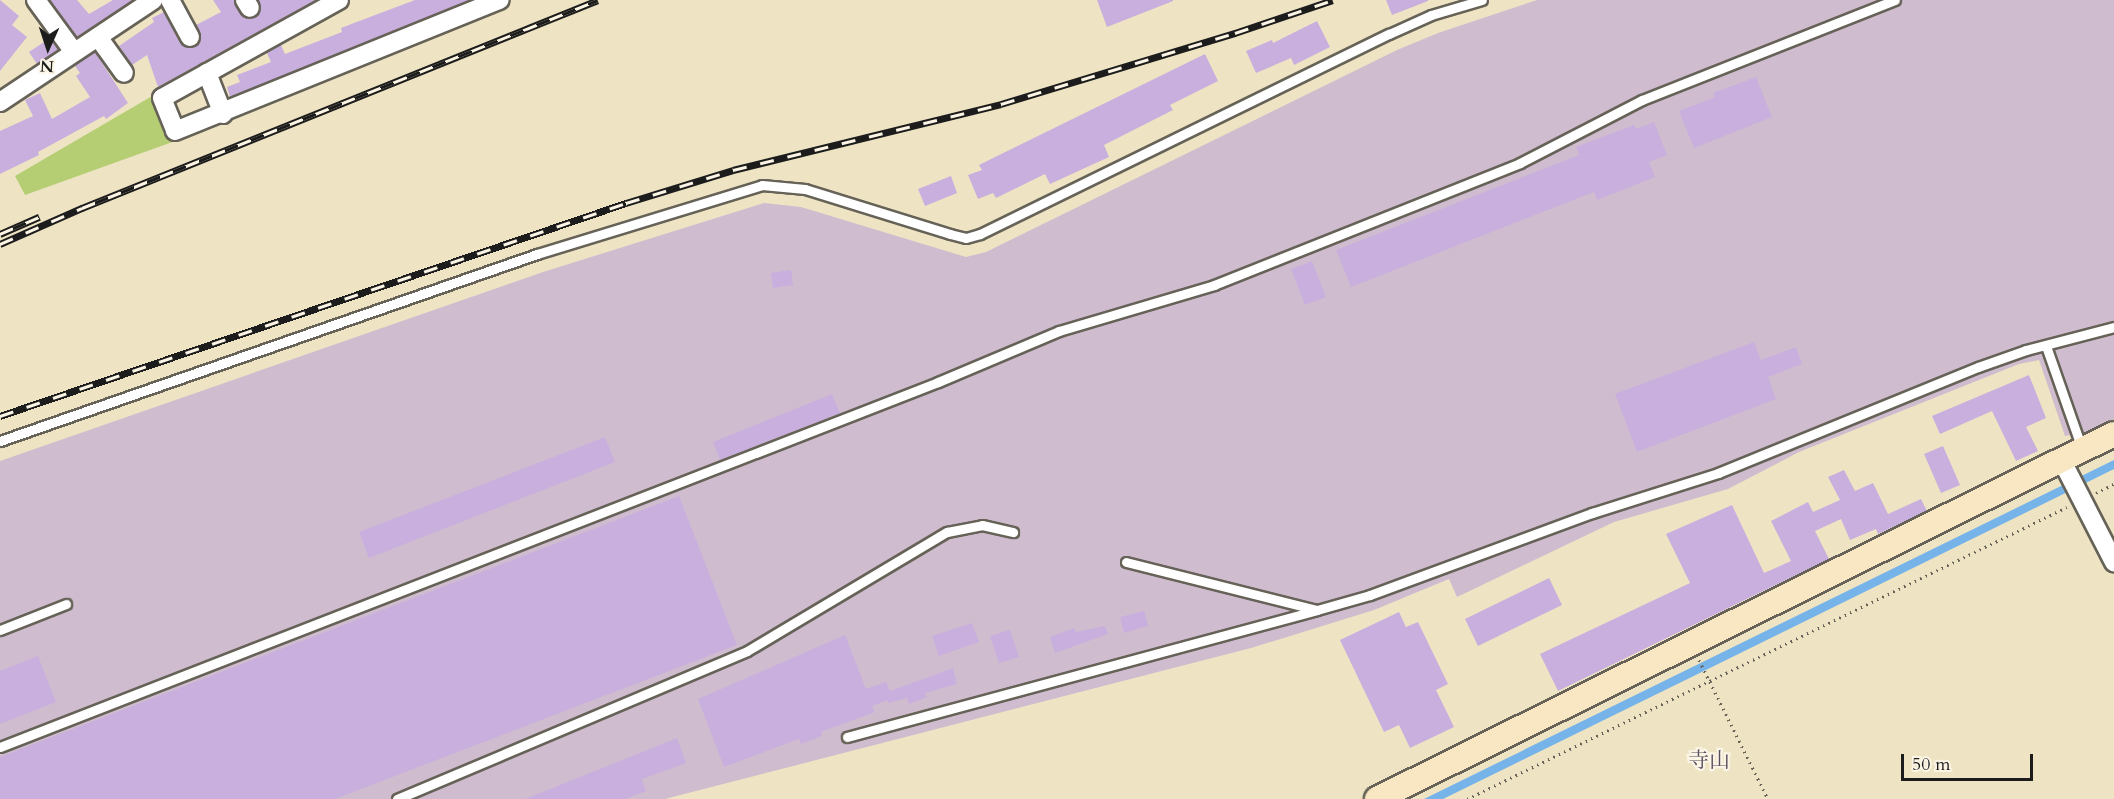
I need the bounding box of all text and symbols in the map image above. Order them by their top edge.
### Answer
north arrow [18,18,78,78]
text: N [40,55,55,77]
scale bar [1904,742,2036,780]
district label: 寺山 [1688,748,1730,774]
text: 50 m [1912,752,1951,777]

